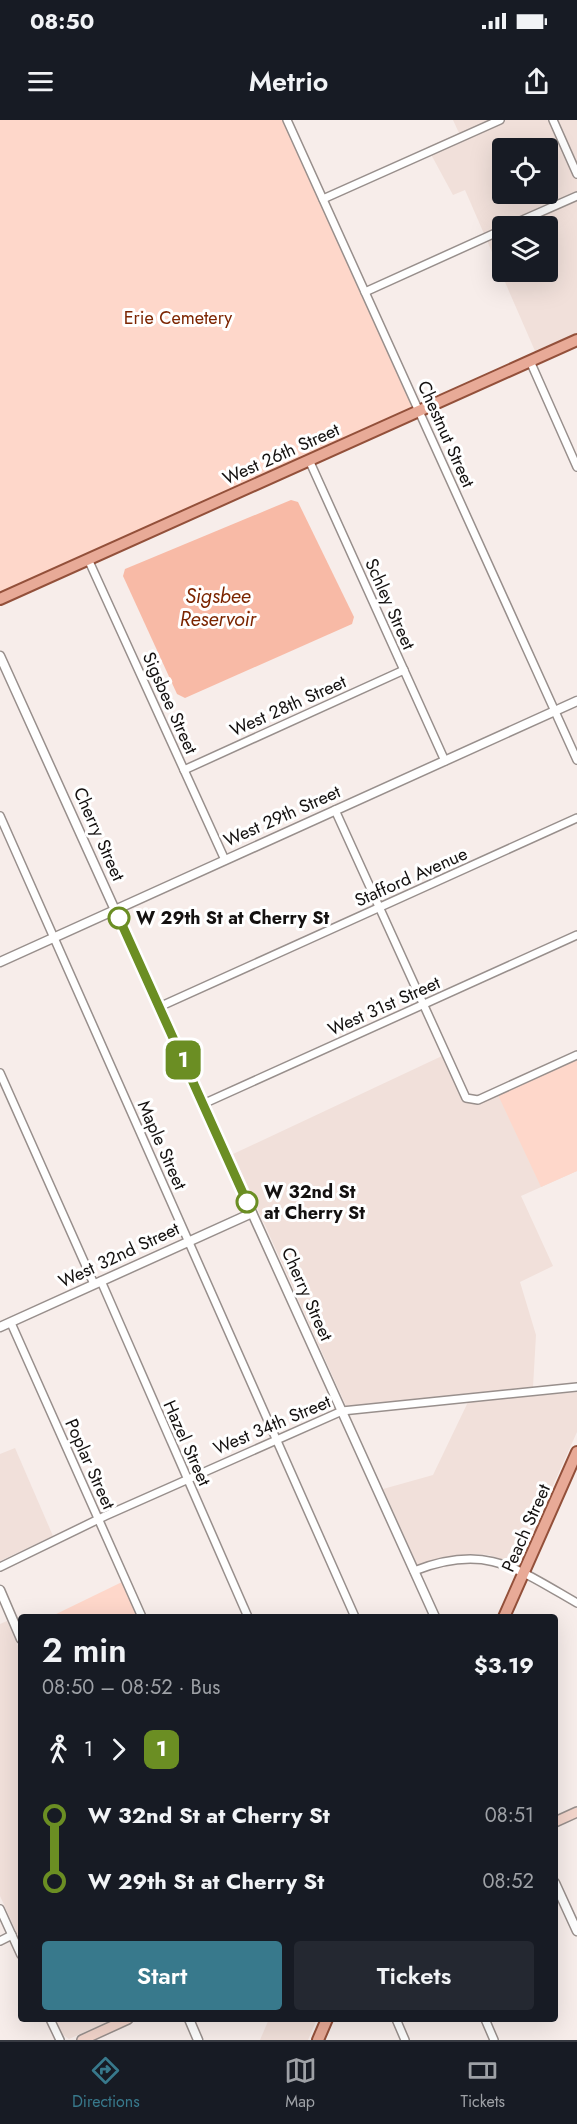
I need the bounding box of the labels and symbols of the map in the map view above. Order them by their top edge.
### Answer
park label: Erie Cemetery [124,305,232,331]
street label: Chestnut Street [411,377,481,492]
street label: West 26th Street [218,416,344,491]
street label: Schley Street [358,554,422,654]
water label: Sigsbee Reservoir [180,582,258,634]
street label: Sigsbee Street [136,648,204,759]
street label: West 28th Street [226,668,351,743]
street label: West 29th Street [219,778,345,853]
street label: Cherry Street [67,783,132,886]
street label: Stafford Avenue [351,841,471,913]
place label: W 29th St at Cherry St [136,905,330,931]
marker: W 29th St at Cherry St [108,907,130,929]
street label: West 31st Street [324,969,445,1042]
line badge: 1 [164,1040,202,1080]
street label: Maple Street [131,1096,194,1194]
place label: W 32nd St at Cherry St [264,1179,365,1226]
marker: W 32nd St at Cherry St [236,1191,258,1213]
street label: West 32nd Street [54,1215,184,1294]
street label: Cherry Street [275,1243,340,1346]
street label: West 34th Street [209,1388,335,1461]
street label: Hazel Street [157,1396,218,1491]
street label: Poplar Street [58,1415,122,1514]
street label: Peach Street [495,1479,557,1576]

